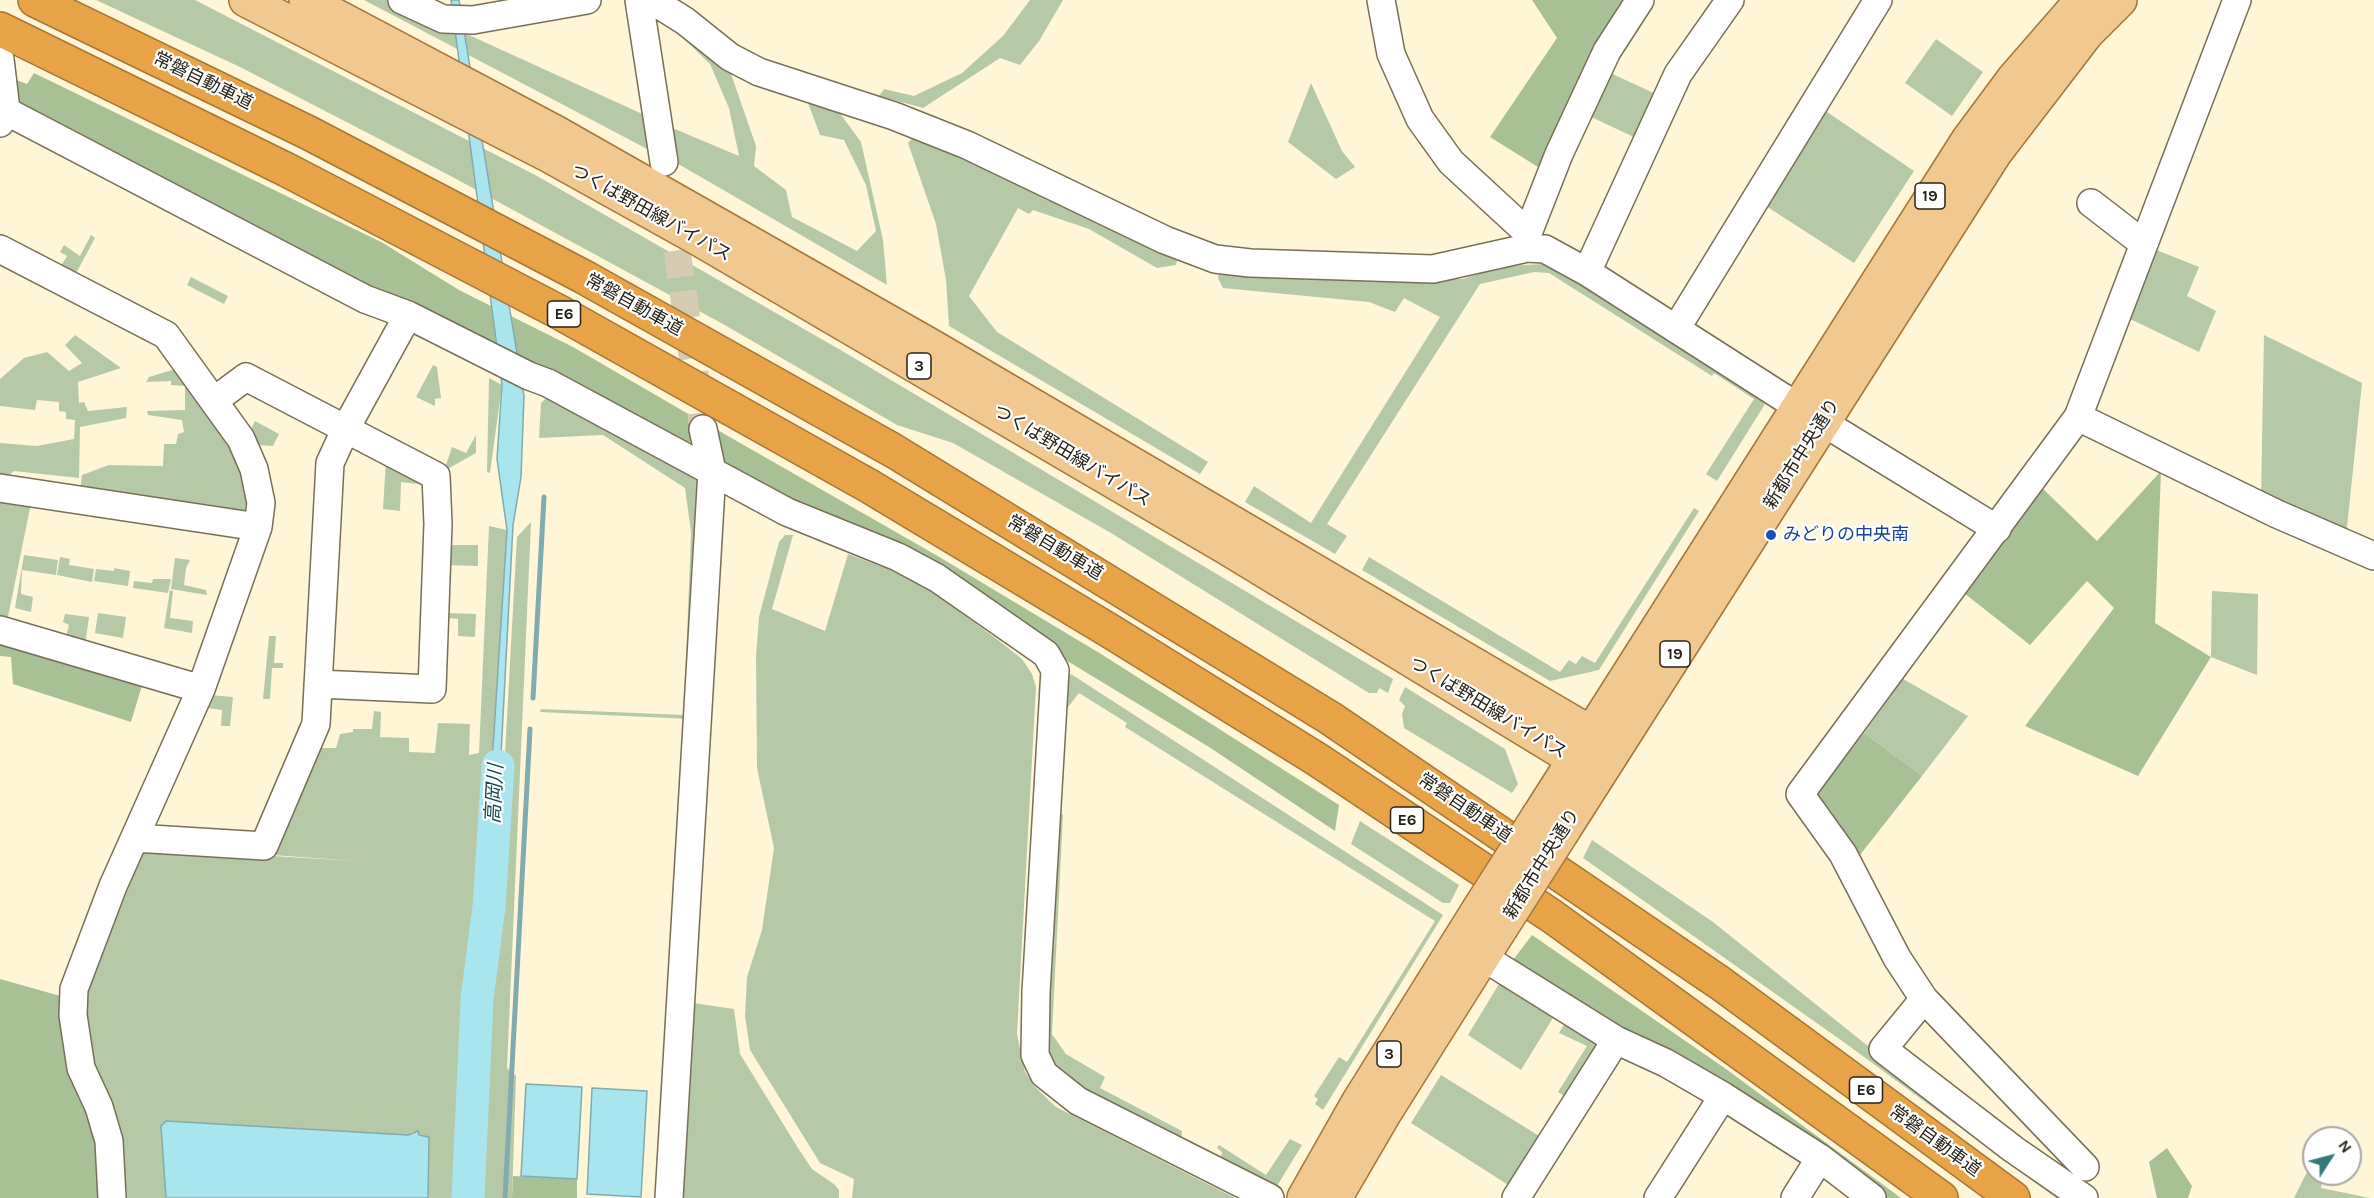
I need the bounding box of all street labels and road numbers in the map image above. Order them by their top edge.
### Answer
street label: 常磐自動車道 [150,48,256,114]
street label: つくば野田線バイパス [567,160,735,266]
road number: 19 [1915,183,1945,209]
street label: 常磐自動車道 [582,269,686,341]
road number: E6 [548,301,580,327]
road number: 3 [907,353,931,379]
street label: 新都市中央通り [1759,395,1845,513]
street label: つくば野田線バイパス [989,400,1155,512]
street label: 常磐自動車道 [1003,511,1107,585]
road number: 19 [1660,641,1690,667]
street label: つくば野田線バイパス [1405,652,1571,764]
street label: 常磐自動車道 [1414,769,1516,847]
street label: 新都市中央通り [1499,805,1585,923]
road number: E6 [1390,807,1424,833]
road number: 3 [1377,1041,1401,1067]
road number: E6 [1850,1077,1882,1103]
street label: 常磐自動車道 [1885,1101,1985,1181]

